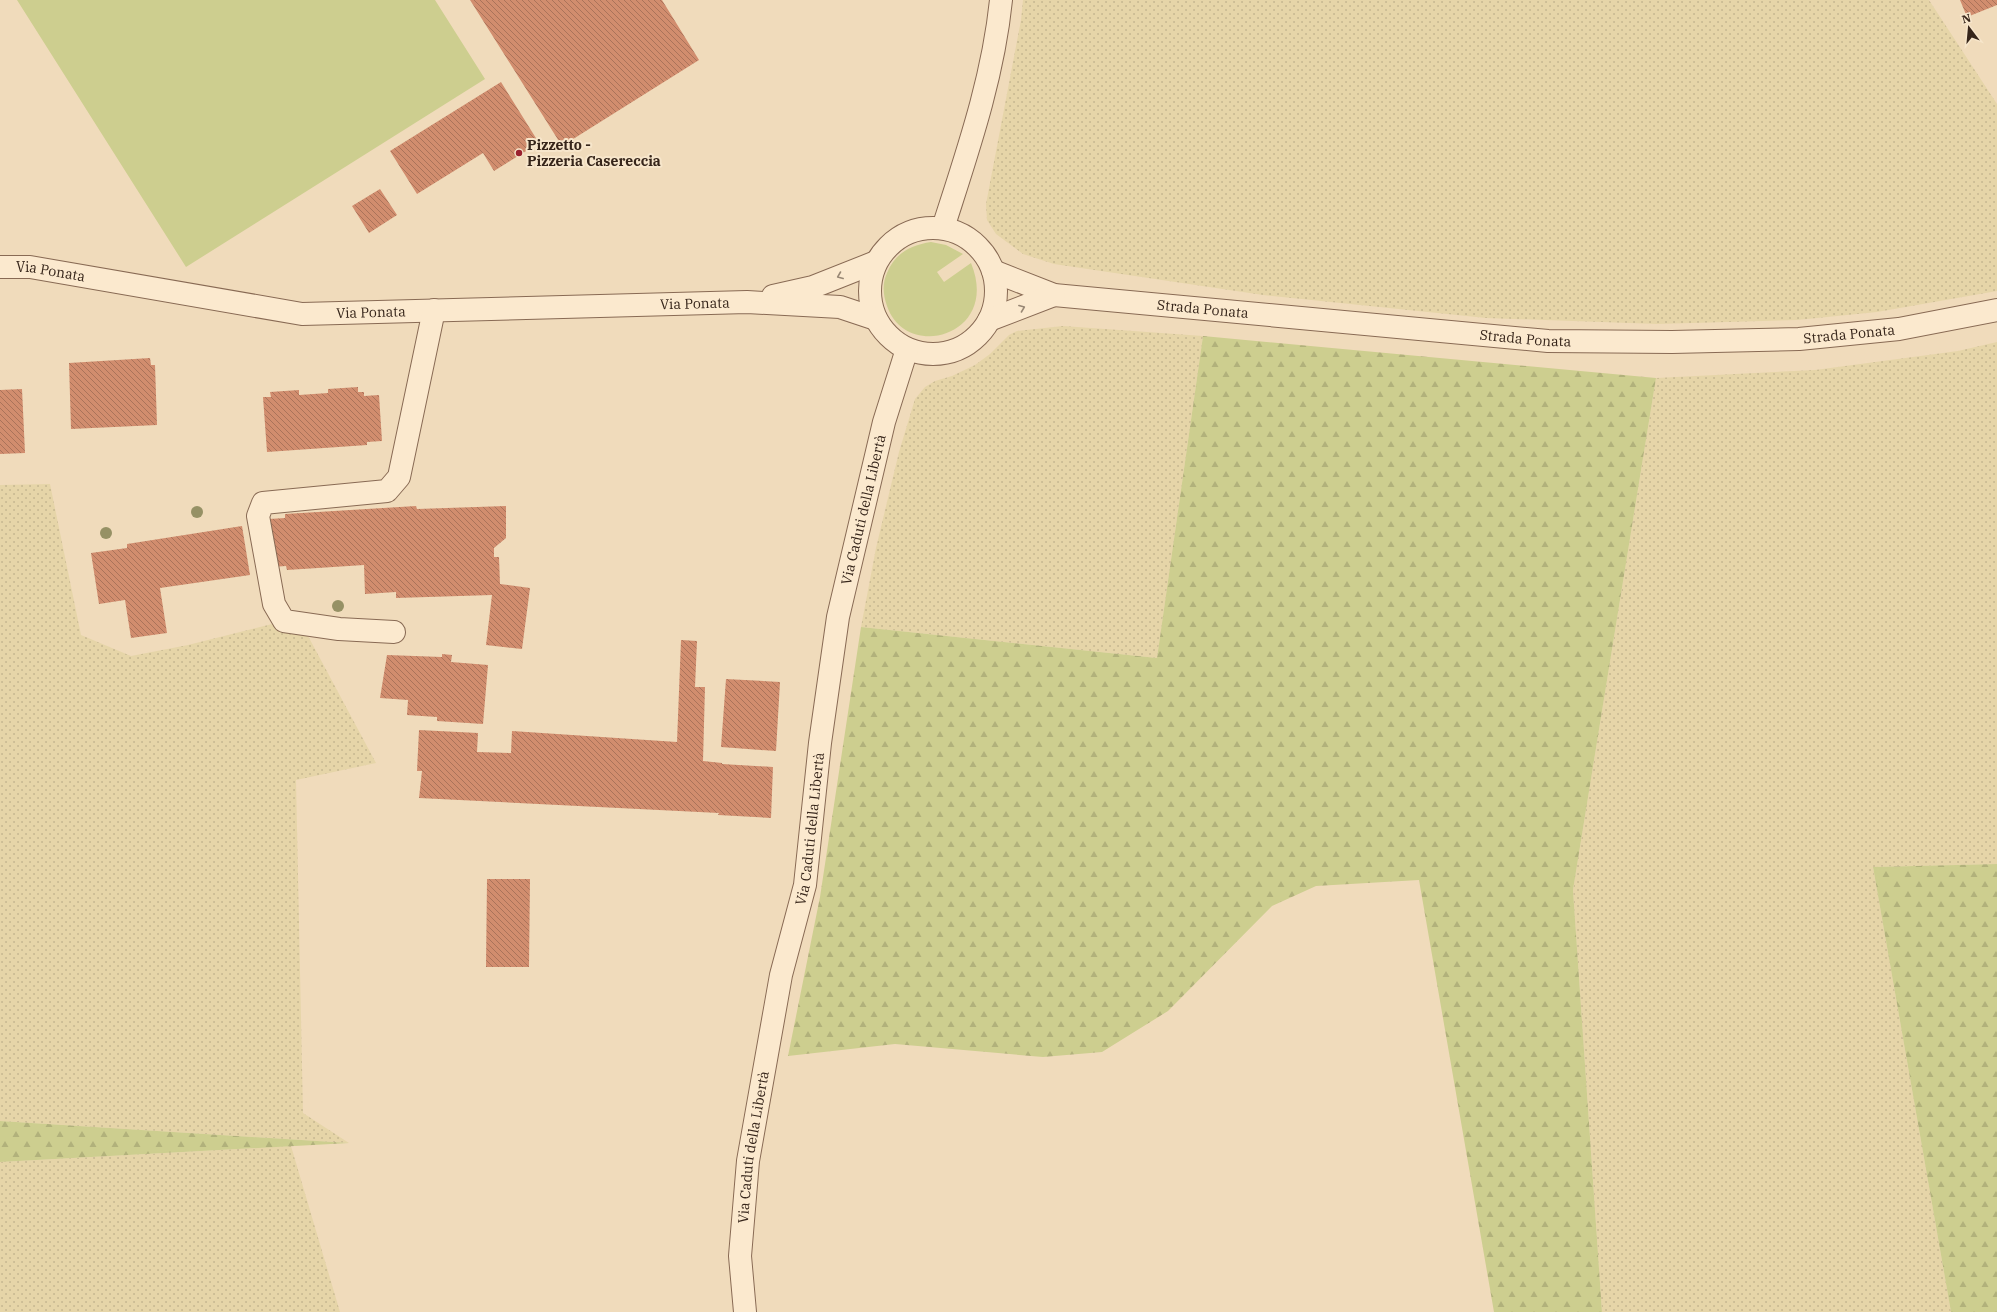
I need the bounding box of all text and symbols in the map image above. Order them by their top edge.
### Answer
north arrow [1949,8,1989,48]
text: N [1960,10,1973,26]
place label: Pizzetto - Pizzeria Casereccia [527,136,661,170]
marker: Pizzetto - Pizzeria Casereccia [514,148,524,158]
street label: Via Ponata [16,258,87,285]
one-way arrow [836,271,844,279]
street label: Via Ponata [660,293,730,313]
street label: Strada Ponata [1156,296,1250,322]
street label: Via Ponata [336,302,406,322]
one-way arrow [1018,304,1025,313]
street label: Strada Ponata [1802,320,1896,348]
street label: Strada Ponata [1479,326,1572,350]
street label: Via Caduti della Libertà [837,432,890,587]
street label: Via Caduti della Libertà [791,751,828,907]
street label: Via Caduti della Libertà [734,1069,773,1224]

